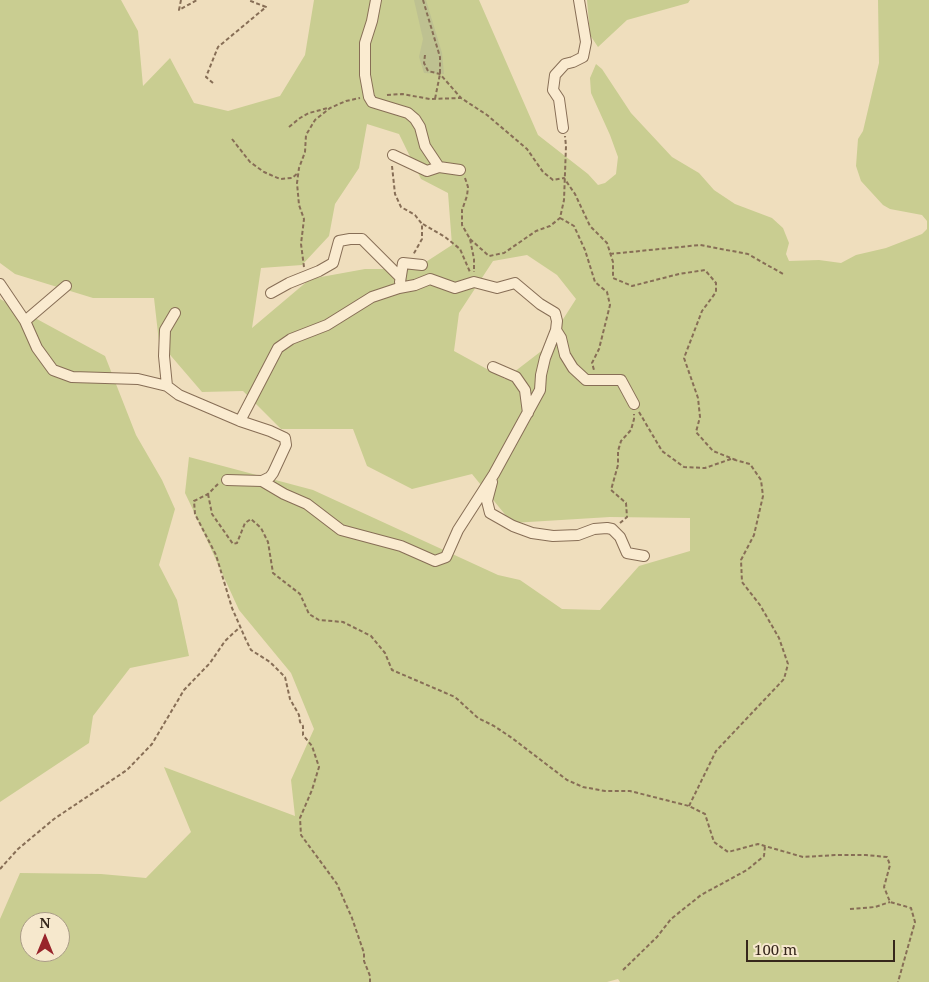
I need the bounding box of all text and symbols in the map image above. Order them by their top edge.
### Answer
north arrow [20,912,70,962]
text: N [39,913,51,932]
scale bar [749,930,898,962]
text: 100 m [754,939,797,959]

